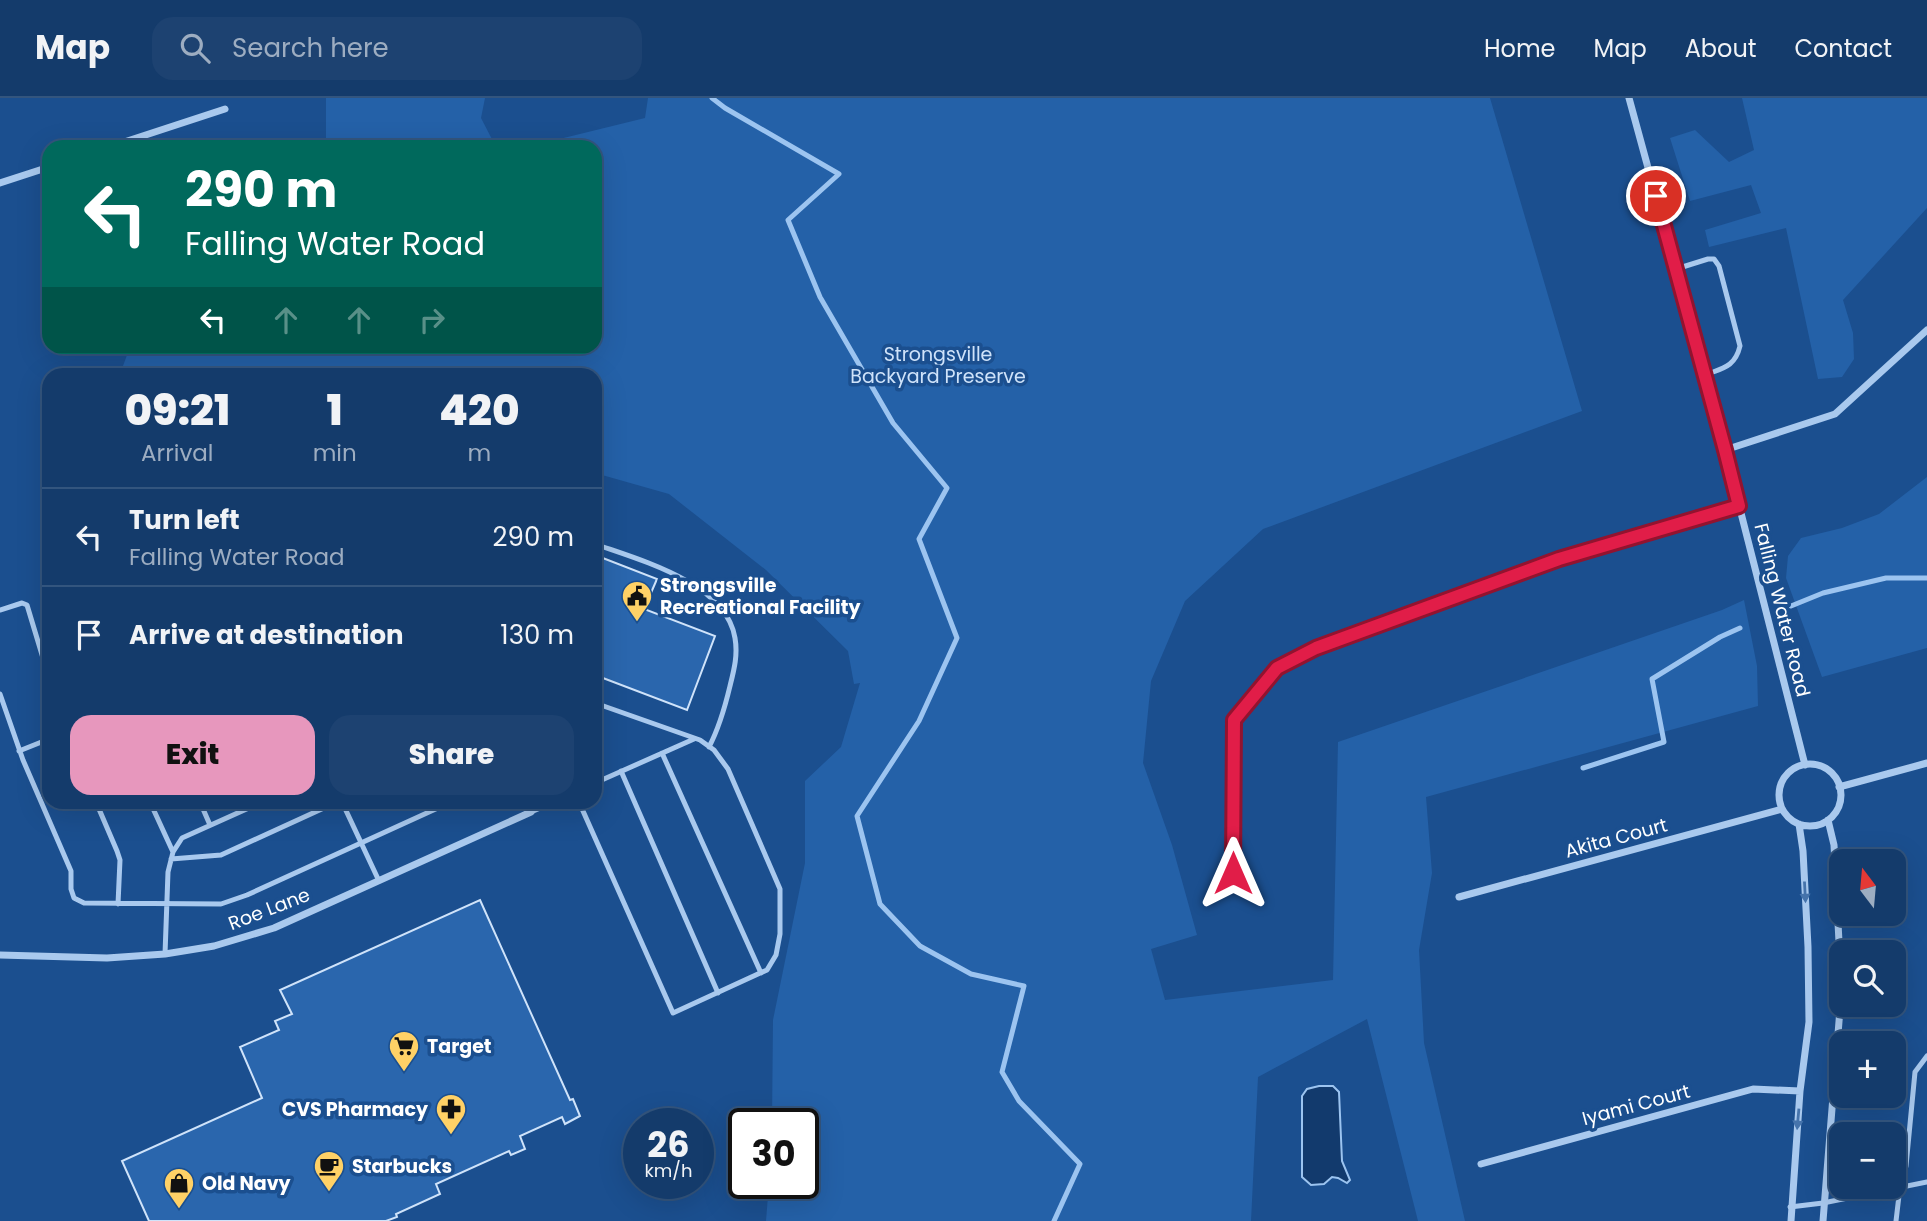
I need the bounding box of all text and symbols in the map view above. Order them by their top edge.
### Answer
search box [152,17,642,80]
text: Map [35,24,110,71]
icon: search [176,29,214,67]
text: Search here [232,30,389,66]
text: Home [1484,32,1556,65]
text: Map [1594,32,1647,65]
text: About [1685,32,1756,65]
text: Contact [1794,32,1892,65]
text: 290 m [185,156,337,224]
pin [1626,166,1686,226]
icon: left [70,168,161,259]
icon: arrive [1637,177,1675,215]
text: Falling Water Road [185,221,485,266]
icon: left [194,301,232,339]
icon: ahead [267,301,305,339]
icon: ahead [340,301,378,339]
icon: right [413,301,451,339]
park label: Strongsville Backyard Preserve [850,341,1026,390]
text: 09:21 [124,381,230,440]
text: 1 [327,381,343,440]
text: 420 [439,381,520,440]
text: Arrival [141,437,214,469]
text: min [313,437,357,469]
text: m [468,437,491,469]
text: Turn left [129,502,240,538]
icon: left [70,518,108,556]
text: 290 m [493,519,574,555]
street label: Falling Water Road [1747,520,1817,700]
text: Falling Water Road [129,541,345,573]
place label: Strongsville Recreational Facility [660,572,861,621]
public building icon: Strongsville Recreational Facility [620,579,654,623]
icon: arrive [70,616,108,654]
text: Arrive at destination [129,617,404,653]
text: 130 m [500,617,574,653]
button: Exit [70,715,315,795]
button: Share [329,715,574,795]
street label: Akita Court [1562,811,1670,865]
position arrow [1196,836,1270,910]
north arrow [1829,849,1906,926]
map controls [1829,849,1906,1199]
street label: Roe Lane [224,881,314,937]
one-way arrow [1800,881,1811,903]
button: search [1829,940,1906,1017]
supermarket icon: Target [387,1029,421,1073]
button: + [1829,1031,1906,1108]
place label: Target [427,1033,492,1060]
street label: Iyami Court [1579,1078,1693,1132]
pharmacy icon: CVS Pharmacy [434,1092,468,1136]
place label: CVS Pharmacy [282,1096,429,1123]
speed limit sign: 30 [728,1108,819,1199]
one-way arrow [1792,1108,1803,1130]
text: 26 [647,1120,690,1169]
button: − [1829,1122,1906,1199]
cafe icon: Starbucks [312,1149,346,1193]
place label: Starbucks [352,1153,452,1180]
text: km/h [645,1158,692,1183]
shop icon: Old Navy [162,1166,196,1210]
place label: Old Navy [202,1170,292,1197]

